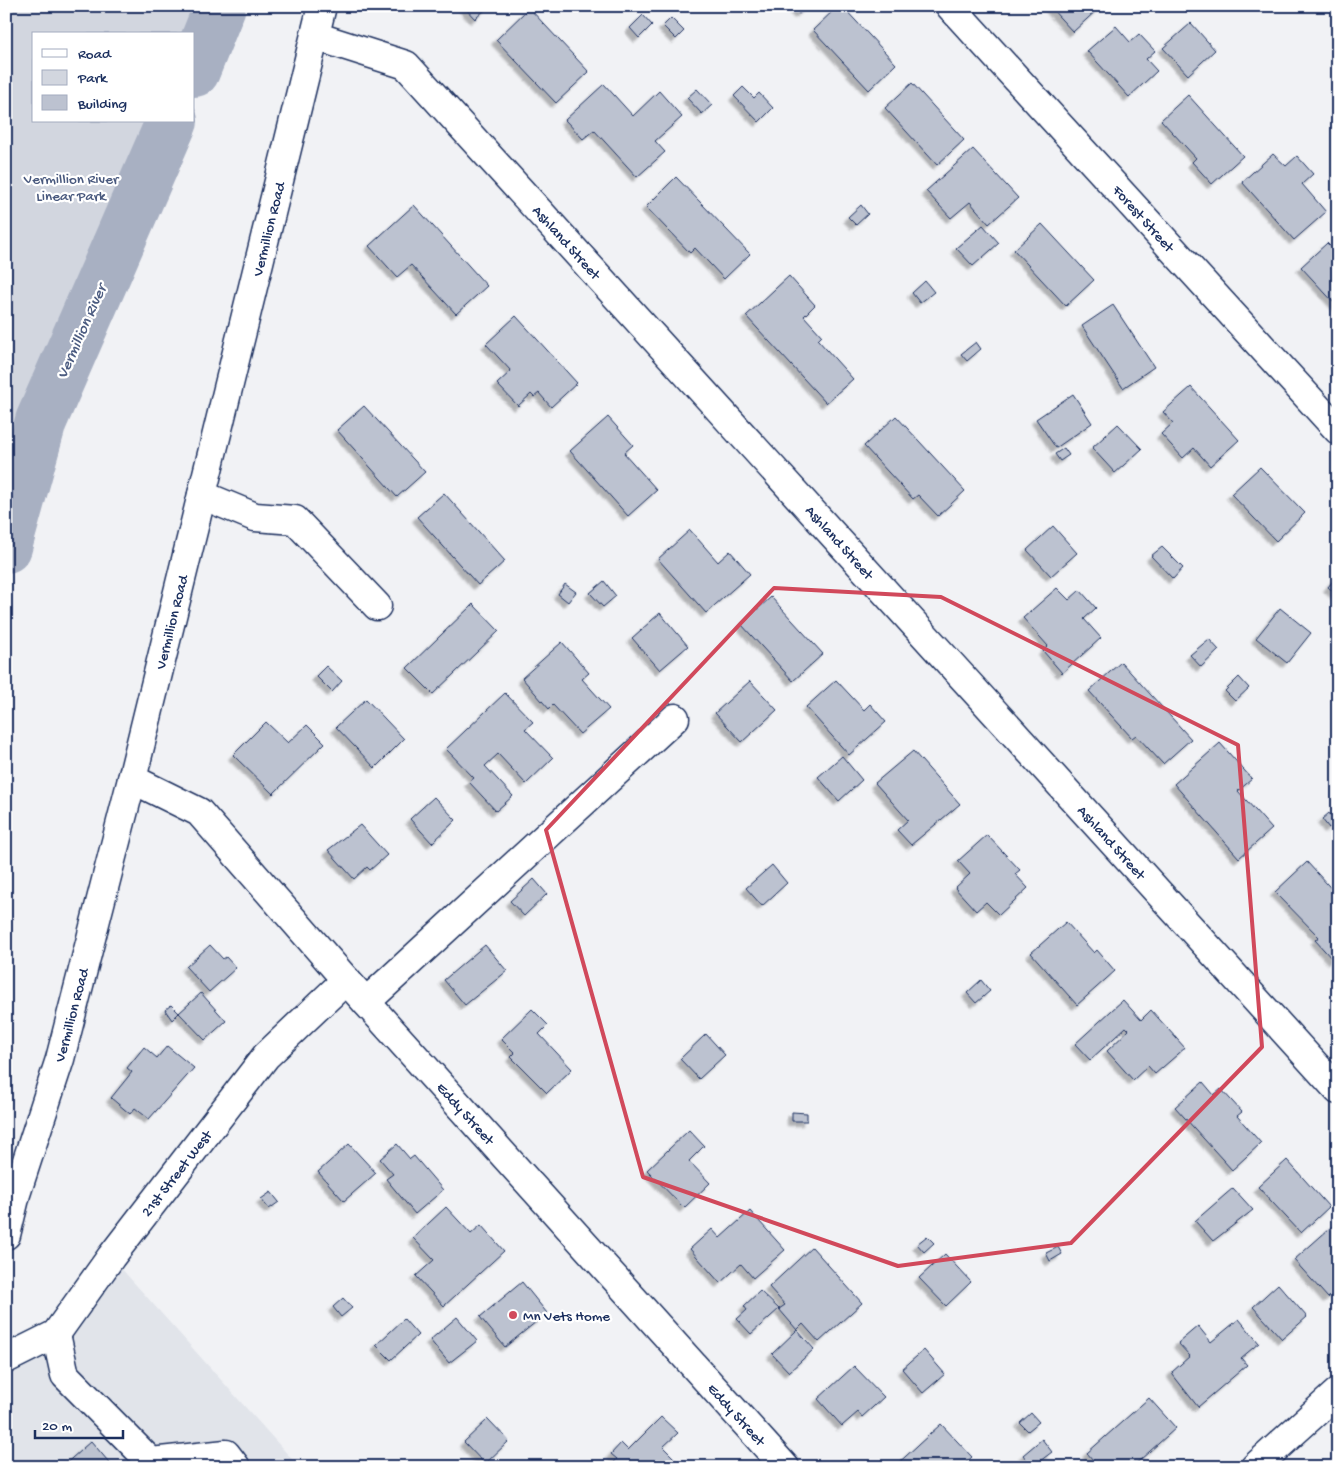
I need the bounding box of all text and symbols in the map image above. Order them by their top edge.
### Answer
legend [32,32,195,122]
text: Road [78,46,112,64]
text: Park [77,70,108,88]
text: Building [77,96,127,114]
park label: Vermillion River Linear Park [23,171,120,206]
street label: Vermillion Road [249,179,291,279]
street label: Forest Street [1107,181,1178,258]
street label: Ashland Street [528,203,605,286]
water label: Vermillion River [54,280,114,382]
street label: Ashland Street [801,503,878,586]
street label: Vermillion Road [152,572,194,672]
street label: Ashland Street [1073,803,1150,886]
street label: Vermillion Road [52,965,94,1065]
street label: Eddy Street [432,1079,499,1151]
street label: 21st Street West [138,1126,218,1221]
place label: Mn Vets Home [523,1308,610,1326]
marker: Mn Vets Home [507,1309,519,1321]
street label: Eddy Street [703,1380,770,1452]
scale bar [35,1408,122,1440]
text: 20 m [42,1418,72,1436]

